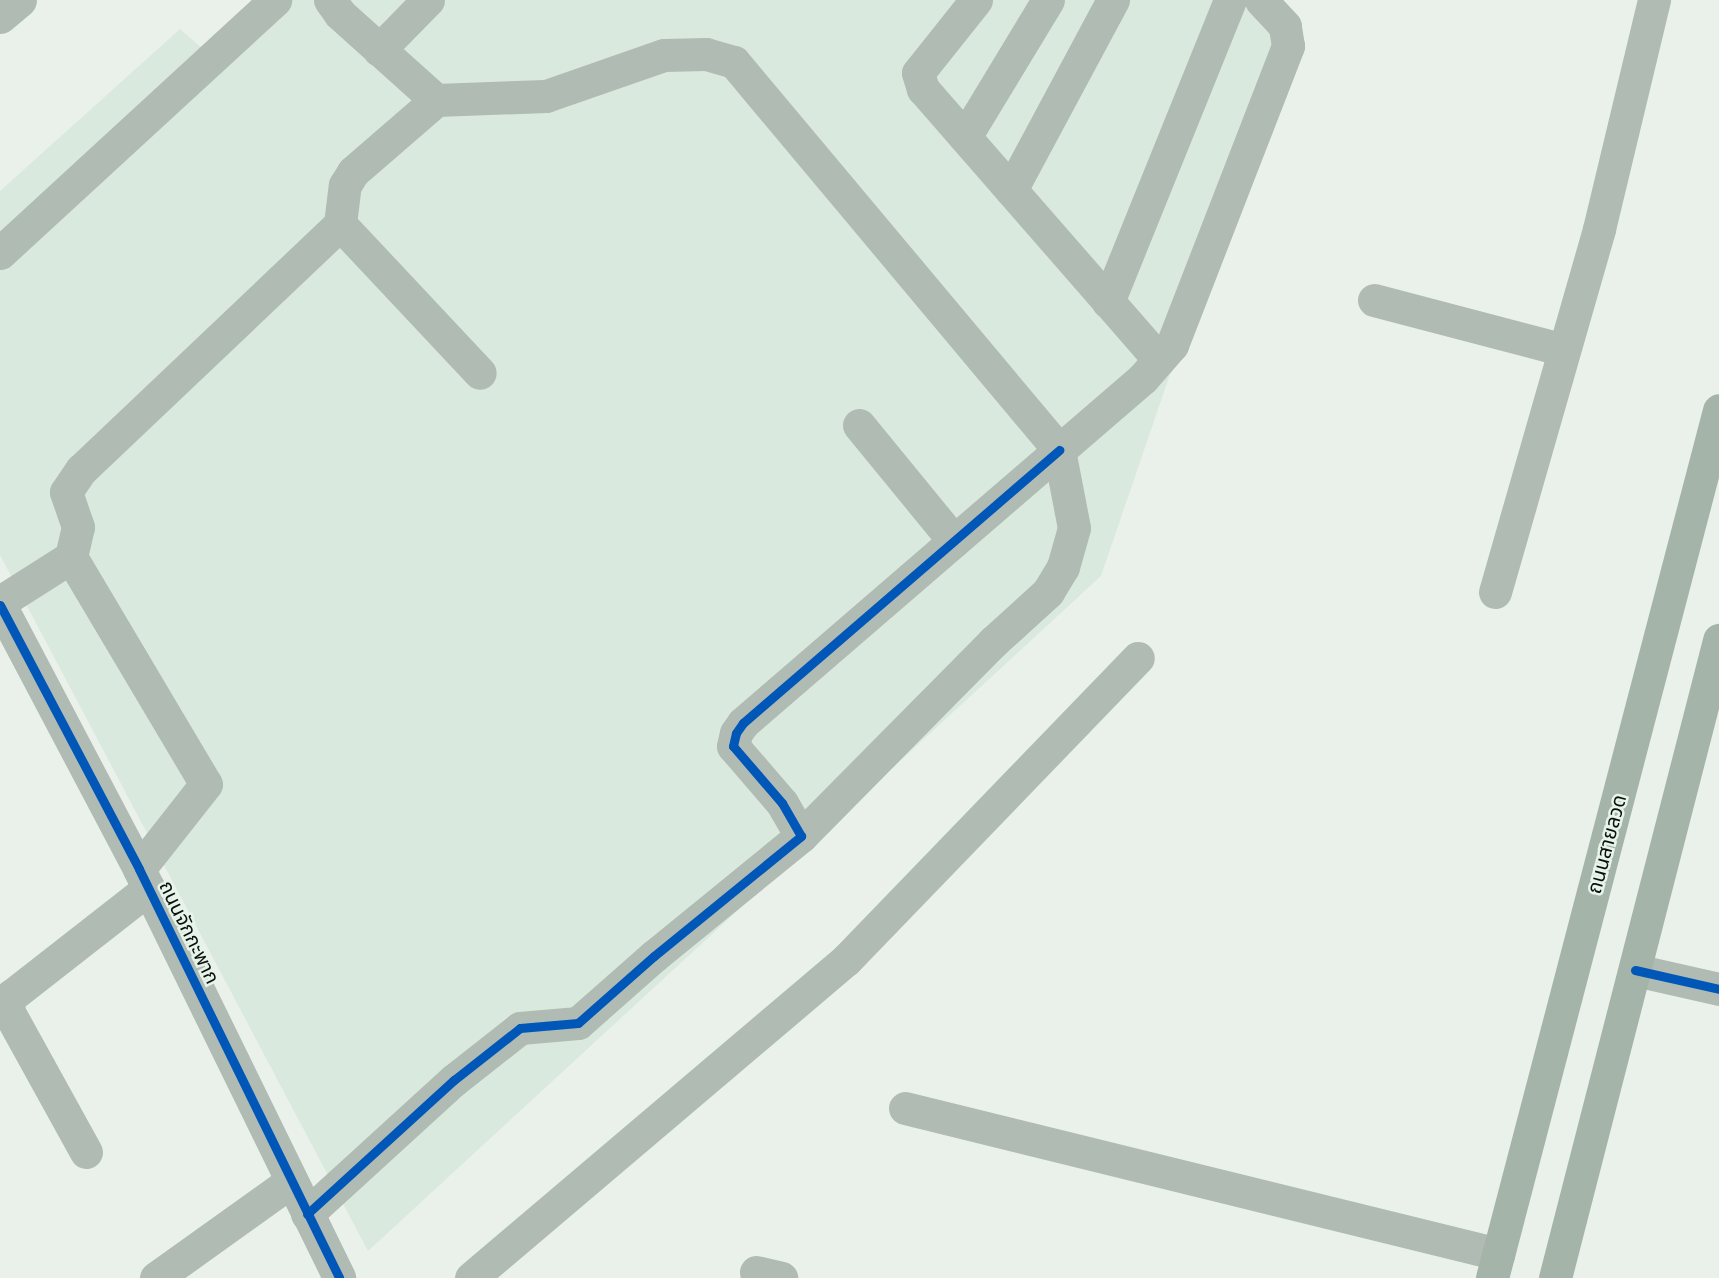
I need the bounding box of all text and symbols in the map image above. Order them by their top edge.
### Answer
street label: ถนนสายลวด [1581,792,1631,896]
street label: ถนนจักกะพาก [155,876,225,988]

